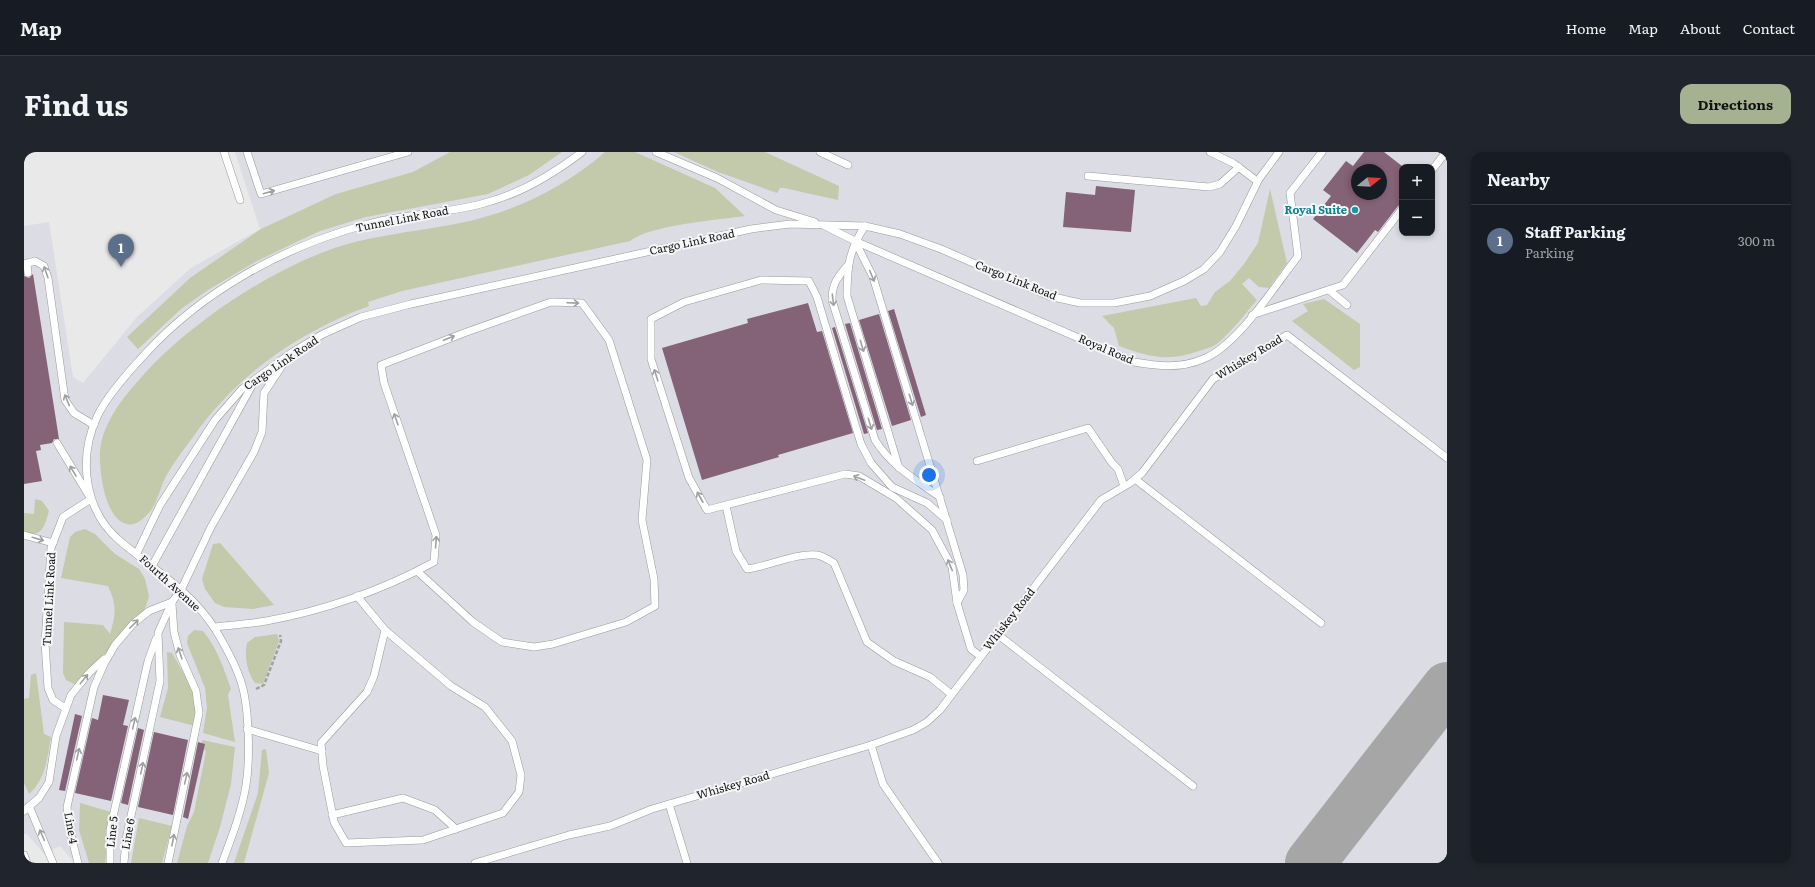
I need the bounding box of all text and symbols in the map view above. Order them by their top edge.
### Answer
text: Map [20,14,62,42]
text: Home [1566,18,1606,38]
text: Map [1628,18,1658,38]
text: About [1680,18,1721,38]
text: Contact [1743,18,1795,38]
text: Find us [24,83,128,125]
button: Directions [1680,84,1791,124]
north arrow [1351,164,1387,200]
map controls [1399,164,1435,236]
button: + [1399,164,1435,200]
text: Nearby [1487,166,1550,191]
one-way arrow [262,188,275,195]
button: − [1399,200,1435,236]
street label: Tunnel Link Road [354,201,450,235]
place label: Royal Suite [1284,201,1347,217]
marker: Royal Suite [1350,205,1360,215]
text: Staff Parking [1525,220,1625,243]
street label: Cargo Link Road [648,224,736,258]
text: 1 [1497,231,1503,250]
text: 300 m [1738,231,1775,250]
pin: 1 [108,234,134,267]
text: Parking [1525,243,1574,262]
street label: Cargo Link Road [973,255,1060,303]
one-way arrow [42,266,49,279]
one-way arrow [869,269,876,281]
one-way arrow [829,293,837,306]
one-way arrow [566,299,579,307]
street label: Royal Road [1076,329,1137,367]
street label: Whiskey Road [1212,330,1285,382]
street label: Cargo Link Road [240,331,321,393]
one-way arrow [443,334,455,342]
one-way arrow [859,340,866,353]
one-way arrow [652,369,659,382]
one-way arrow [908,393,916,405]
one-way arrow [62,394,70,406]
one-way arrow [392,412,399,425]
one-way arrow [867,418,874,431]
one-way arrow [69,465,77,477]
your location [919,465,939,485]
one-way arrow [853,473,865,481]
one-way arrow [696,491,703,503]
one-way arrow [32,536,45,543]
one-way arrow [432,536,439,549]
street label: Fourth Avenue [137,550,205,614]
street label: Tunnel Link Road [38,551,58,646]
one-way arrow [945,559,953,571]
street label: Whiskey Road [979,584,1038,653]
one-way arrow [129,619,139,629]
one-way arrow [176,647,184,659]
one-way arrow [80,674,89,684]
one-way arrow [131,717,138,730]
one-way arrow [75,748,83,761]
one-way arrow [138,762,146,775]
street label: Whiskey Road [694,766,771,802]
one-way arrow [182,772,190,785]
street label: Line 4 [61,811,83,845]
street label: Line 5 [101,815,121,848]
street label: Line 6 [116,817,138,851]
one-way arrow [38,829,45,841]
one-way arrow [169,833,177,846]

